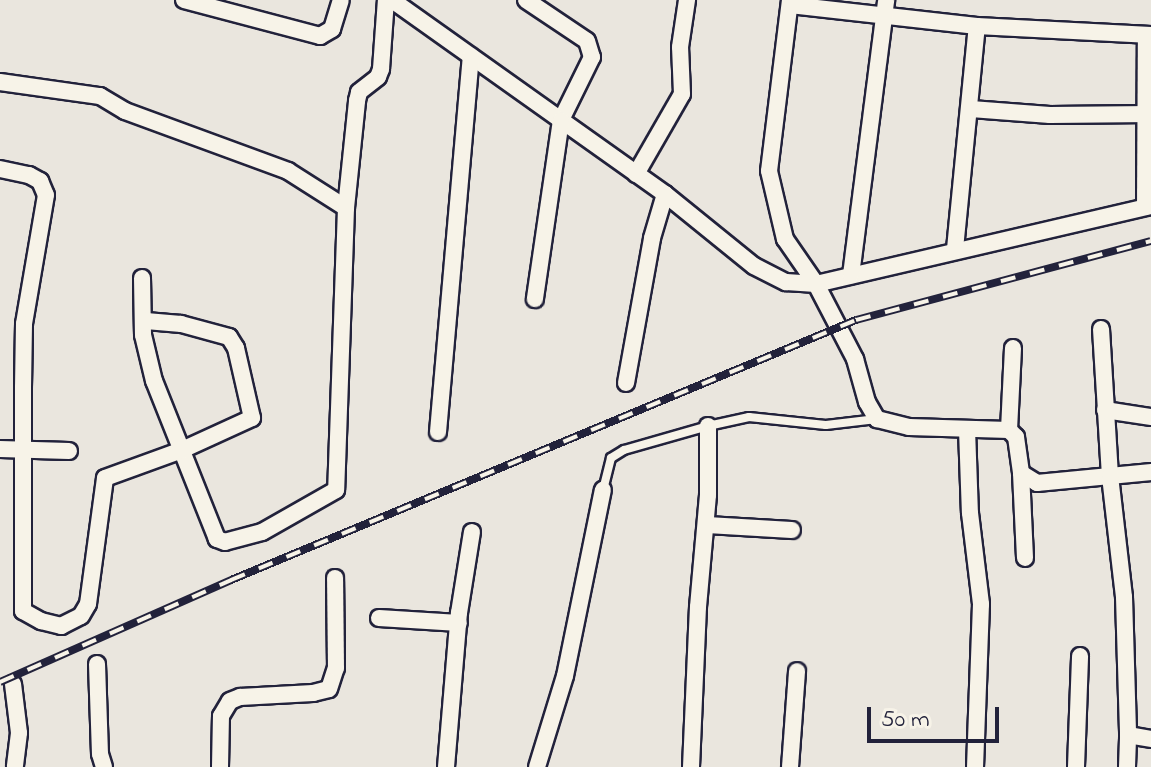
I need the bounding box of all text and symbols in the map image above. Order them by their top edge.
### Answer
scale bar [871,691,1003,741]
text: 50 m [881,703,930,738]

